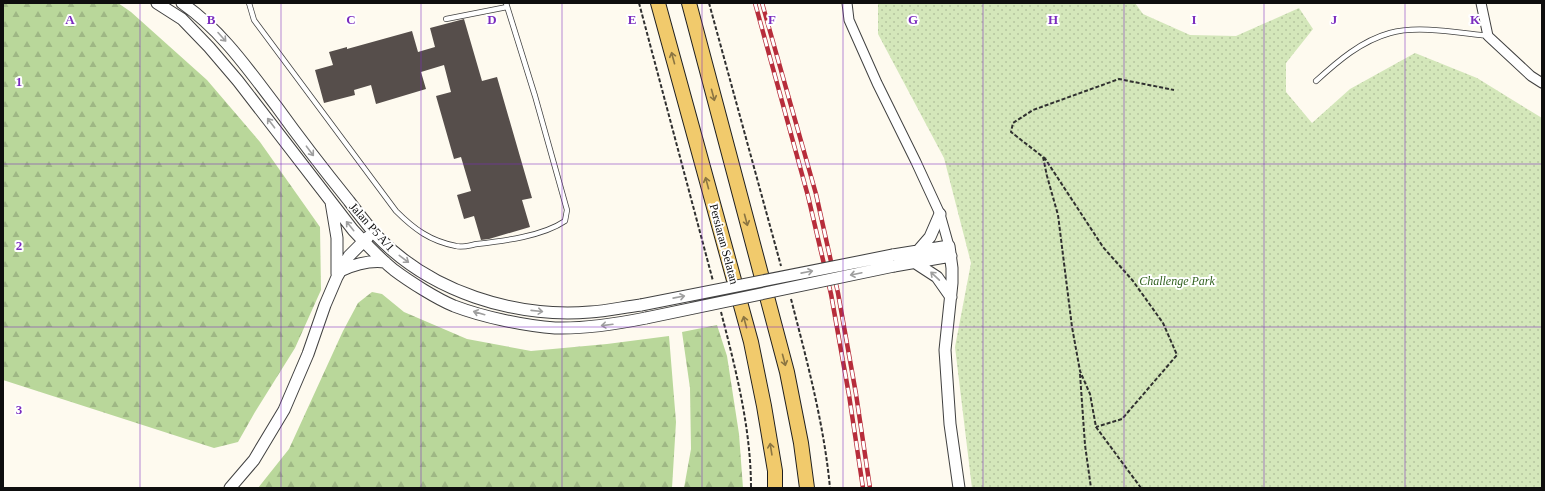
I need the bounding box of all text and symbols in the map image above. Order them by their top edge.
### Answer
text: A [65,12,75,27]
text: B [207,12,216,27]
text: C [346,12,356,27]
text: D [487,12,497,27]
text: E [628,12,636,27]
text: F [768,12,776,27]
text: G [908,12,918,27]
text: H [1048,12,1058,27]
text: I [1191,12,1197,27]
text: J [1331,12,1338,27]
text: K [1470,12,1481,27]
one-way arrow [217,32,226,43]
one-way arrow [669,51,676,64]
text: 1 [16,74,22,89]
one-way arrow [710,88,718,101]
one-way arrow [267,118,275,129]
one-way arrow [305,146,314,157]
one-way arrow [703,177,710,190]
street label: Jalan P5 A/1 [346,200,398,254]
street label: Persiaran Selatan [707,202,741,286]
one-way arrow [743,214,751,227]
one-way arrow [346,221,355,231]
text: 2 [16,238,22,253]
one-way arrow [399,255,410,264]
one-way arrow [800,268,813,276]
one-way arrow [850,271,863,279]
one-way arrow [930,272,940,281]
park label: Challenge Park [1139,274,1215,288]
one-way arrow [672,293,685,301]
one-way arrow [530,307,543,314]
one-way arrow [473,309,486,316]
one-way arrow [741,316,749,329]
one-way arrow [601,321,614,329]
one-way arrow [781,353,788,366]
text: 3 [16,402,23,417]
one-way arrow [767,443,775,456]

